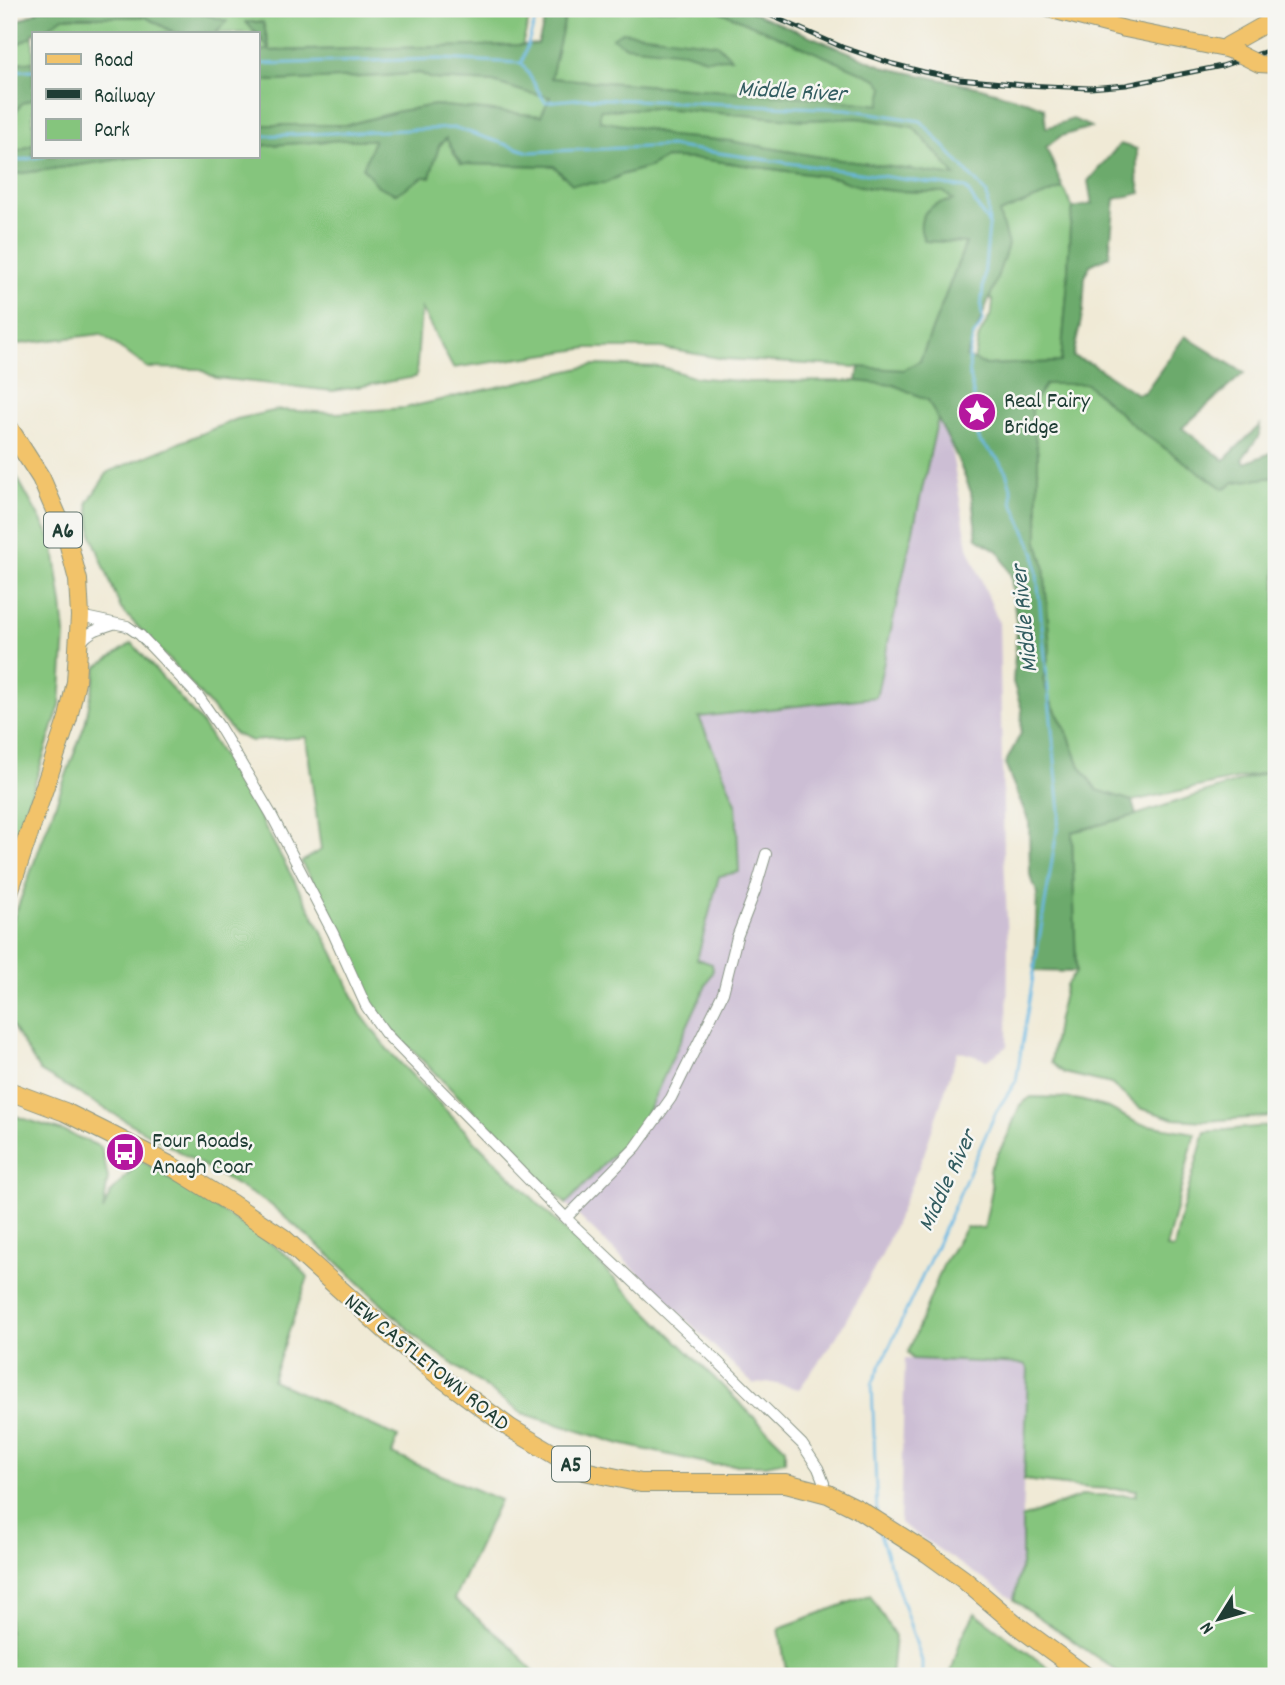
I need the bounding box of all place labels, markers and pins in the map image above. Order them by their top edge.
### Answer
place label: Real Fairy Bridge [1004,386,1091,445]
place icon: Real Fairy Bridge [956,391,998,433]
place label: Four Roads, Anagh Coar [152,1126,253,1185]
bus stop icon: Four Roads, Anagh Coar [104,1131,146,1173]

